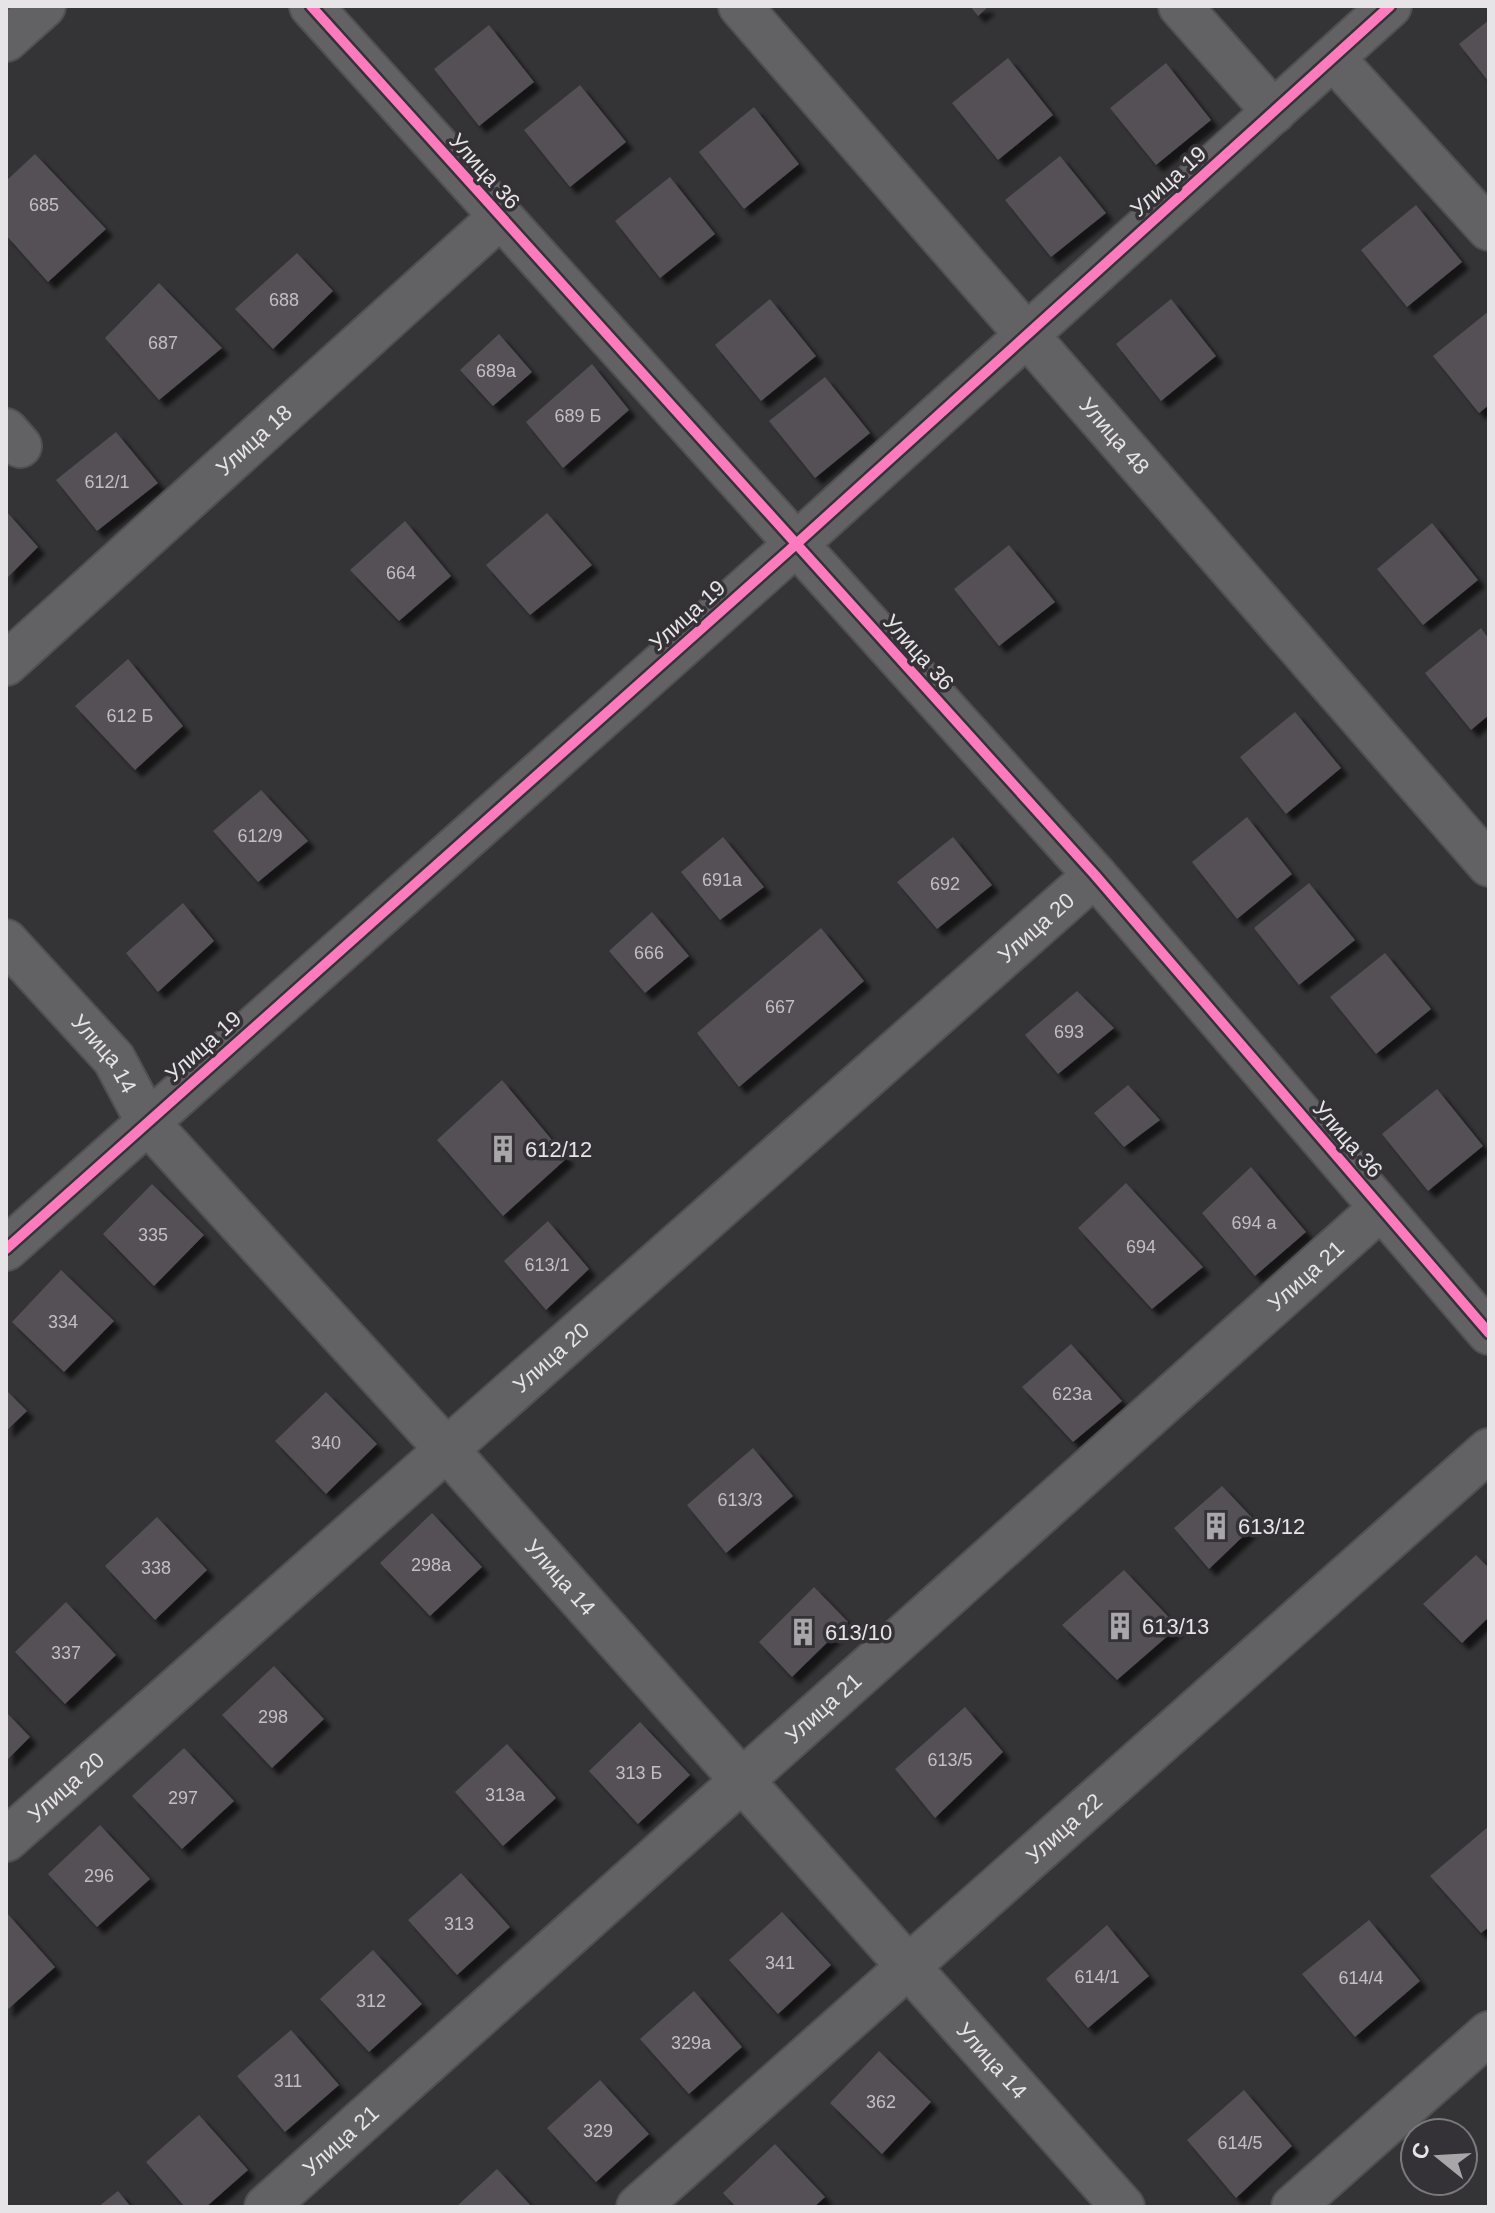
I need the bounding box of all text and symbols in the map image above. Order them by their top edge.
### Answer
street label: Улица 36 [444,128,525,214]
street label: Улица 19 [1125,141,1211,222]
house number: 685 [29,195,59,215]
house number: 688 [269,290,299,310]
house number: 687 [148,333,178,353]
house number: 689а [476,361,517,381]
street label: Улица 48 [1074,393,1154,479]
street label: Улица 18 [211,400,297,481]
house number: 689 Б [555,406,601,426]
house number: 612/1 [84,472,130,492]
house number: 664 [386,563,416,583]
street label: Улица 19 [644,575,730,656]
street label: Улица 36 [878,609,959,695]
house number: 612 Б [107,706,153,726]
house number: 612/9 [237,826,283,846]
house number: 691а [702,870,743,890]
house number: 692 [930,874,960,894]
street label: Улица 20 [993,888,1079,968]
house number: 666 [634,943,664,963]
house number: 667 [765,997,795,1017]
street label: Улица 19 [160,1006,246,1087]
street label: Улица 14 [66,1009,142,1097]
house number: 693 [1054,1022,1084,1042]
street label: Улица 36 [1308,1096,1388,1183]
building icon: 612/12 [488,1134,518,1164]
place label: 612/12 [525,1137,592,1162]
house number: 694 а [1231,1213,1278,1233]
house number: 335 [138,1225,168,1245]
street label: Улица 21 [1263,1235,1349,1316]
house number: 694 [1126,1237,1156,1257]
house number: 613/1 [524,1255,570,1275]
house number: 334 [48,1312,78,1332]
street label: Улица 20 [508,1317,594,1398]
house number: 623а [1052,1384,1093,1404]
house number: 340 [311,1433,341,1453]
house number: 613/3 [717,1490,763,1510]
building icon: 613/12 [1201,1511,1231,1541]
place label: 613/12 [1238,1514,1305,1539]
street label: Улица 14 [520,1534,601,1621]
house number: 298а [411,1555,452,1575]
house number: 338 [141,1558,171,1578]
building icon: 613/13 [1105,1611,1135,1641]
place label: 613/13 [1142,1614,1209,1639]
building icon: 613/10 [788,1617,818,1647]
place label: 613/10 [825,1620,892,1645]
house number: 337 [51,1643,81,1663]
street label: Улица 21 [780,1668,866,1749]
house number: 298 [258,1707,288,1727]
street label: Улица 20 [23,1747,109,1828]
house number: 613/5 [927,1750,973,1770]
house number: 313 Б [616,1763,662,1783]
house number: 313а [485,1785,526,1805]
house number: 297 [168,1788,198,1808]
street label: Улица 22 [1021,1788,1107,1869]
house number: 296 [84,1866,114,1886]
house number: 313 [444,1914,474,1934]
house number: 341 [765,1953,795,1973]
house number: 614/1 [1074,1967,1120,1987]
house number: 614/4 [1338,1968,1384,1988]
house number: 312 [356,1991,386,2011]
street label: Улица 14 [951,2018,1032,2104]
house number: 329а [671,2033,712,2053]
house number: 311 [274,2071,302,2091]
house number: 362 [866,2092,896,2112]
street label: Улица 21 [298,2100,384,2181]
north arrow [1399,2117,1479,2197]
house number: 329 [583,2121,613,2141]
house number: 614/5 [1217,2133,1263,2153]
text: С [1406,2139,1435,2162]

